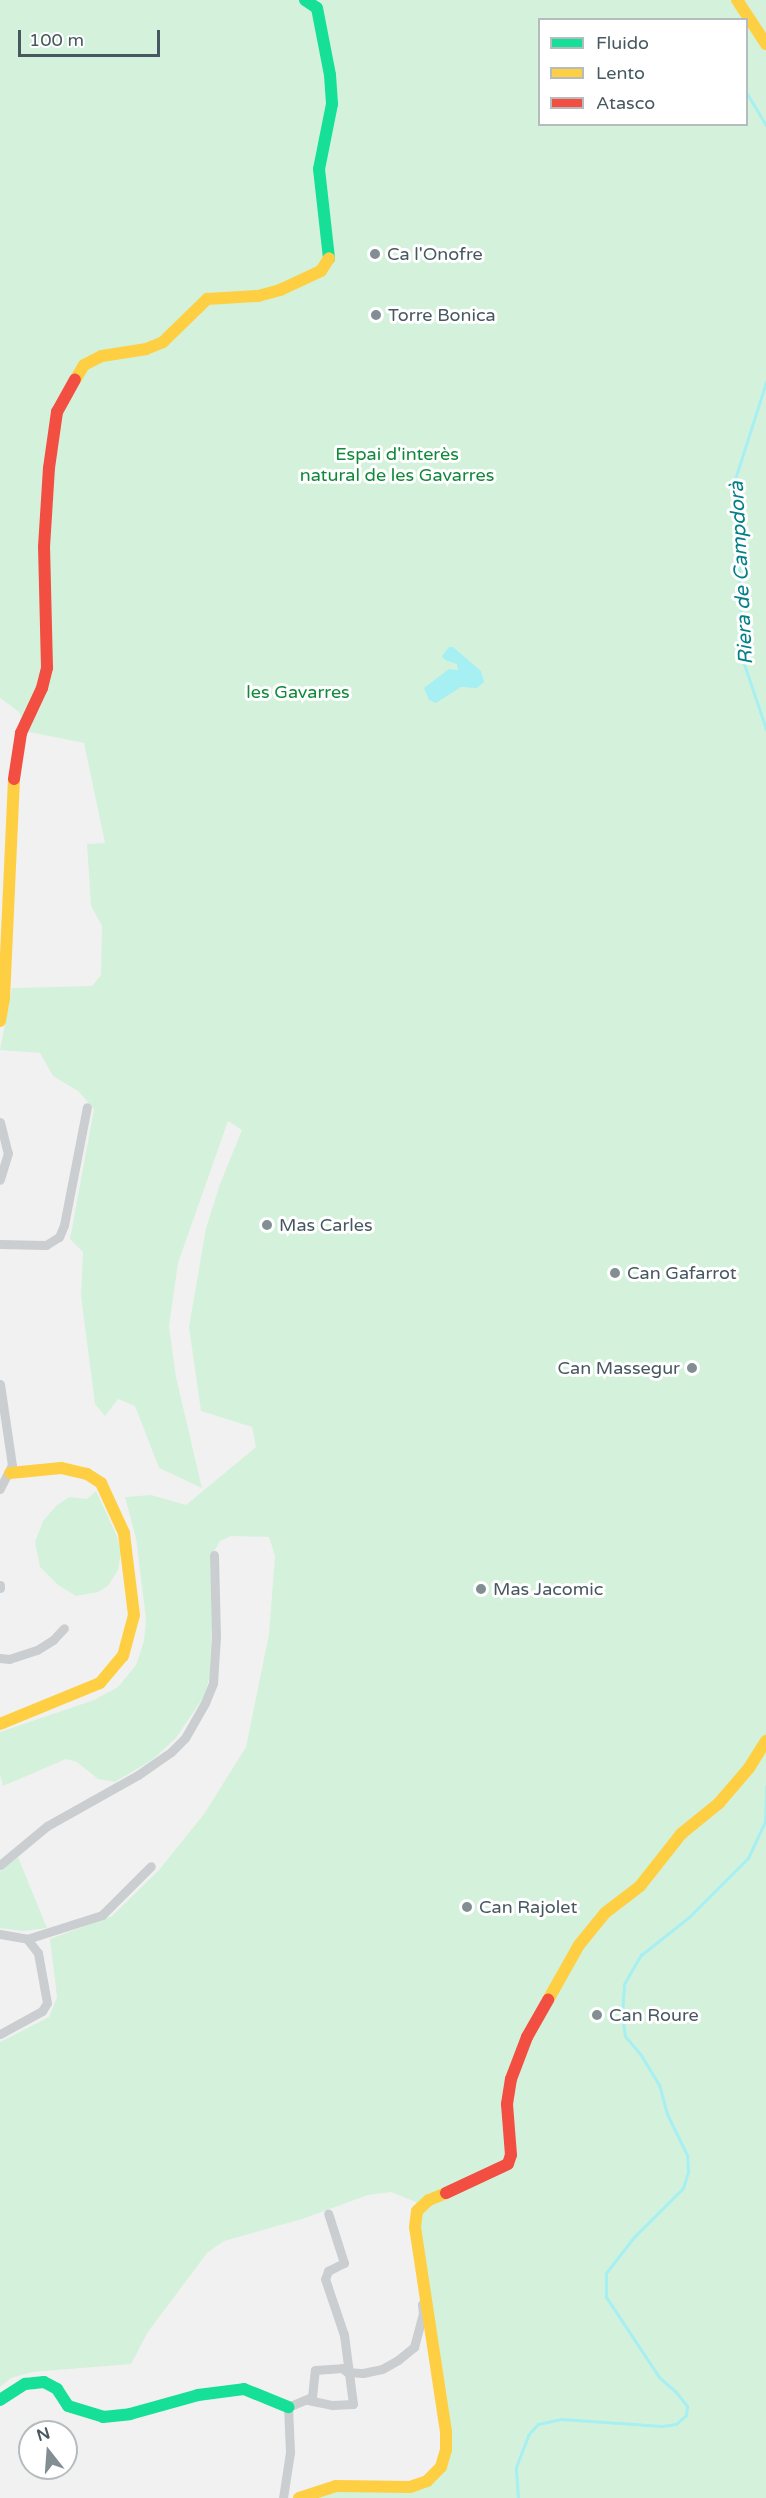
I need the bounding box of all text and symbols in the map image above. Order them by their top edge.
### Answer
scale bar [21,18,164,56]
legend [538,18,748,126]
text: 100 m [29,29,84,51]
text: Fluido [596,32,649,54]
text: Lento [596,62,645,84]
text: Atasco [596,92,655,114]
place label: Ca l'Onofre [387,243,483,265]
marker: Ca l'Onofre [368,247,382,261]
place label: Torre Bonica [388,304,496,326]
marker: Torre Bonica [369,308,383,322]
park label: Espai d'interès natural de les Gavarres [300,444,494,486]
water label: Riera de Campdorà [725,481,759,665]
park label: les Gavarres [246,681,350,703]
place label: Mas Carles [279,1214,373,1236]
marker: Mas Carles [260,1218,274,1232]
place label: Can Gafarrot [627,1262,737,1284]
marker: Can Gafarrot [608,1266,622,1280]
place label: Can Massegur [558,1357,680,1379]
marker: Can Massegur [685,1361,699,1375]
place label: Mas Jacomic [493,1578,603,1600]
marker: Mas Jacomic [474,1582,488,1596]
place label: Can Rajolet [479,1896,577,1918]
marker: Can Rajolet [460,1900,474,1914]
place label: Can Roure [609,2004,699,2026]
marker: Can Roure [590,2008,604,2022]
north arrow [18,2420,78,2480]
text: N [34,2423,52,2446]

